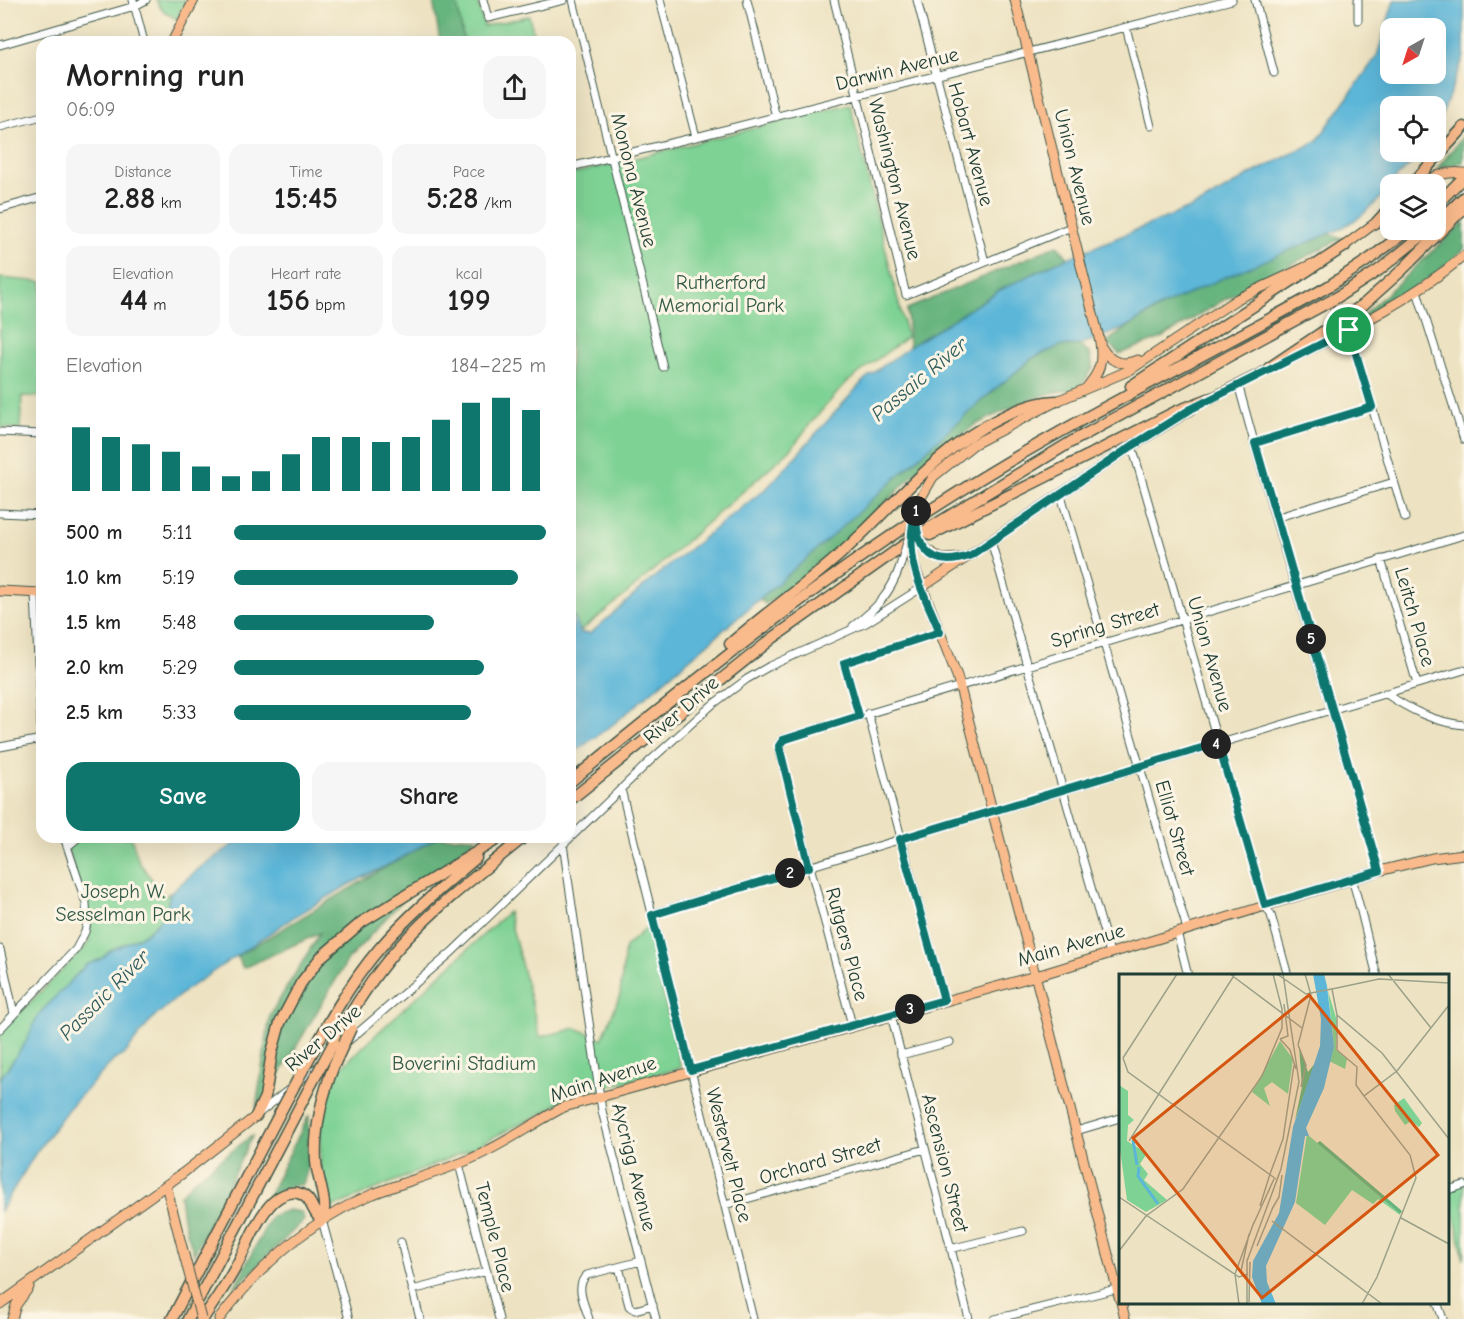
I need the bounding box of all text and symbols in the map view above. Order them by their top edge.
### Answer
north arrow [1380,18,1446,84]
map controls [1380,18,1446,240]
street label: Darwin Avenue [833,43,961,95]
text: Morning run [66,56,245,94]
button: share [483,56,546,119]
street label: Hobart Avenue [943,80,999,208]
street label: Washington Avenue [864,96,926,262]
button: locate [1380,96,1446,162]
text: 06:09 [66,98,115,121]
street label: Union Avenue [1049,107,1101,227]
street label: Monona Avenue [606,110,662,250]
text: Distance [114,163,172,181]
text: Time [289,163,323,181]
text: Pace [453,163,485,181]
button: layers [1380,174,1446,240]
text: 2.88 [104,181,155,216]
text: 15:45 [274,181,338,216]
text: 5:28 [426,181,479,216]
text: km [155,194,182,212]
text: /km [479,194,512,212]
text: Elevation [112,265,174,283]
text: Heart rate [271,265,341,283]
text: kcal [456,265,482,283]
park label: Rutherford Memorial Park [658,271,784,317]
text: 44 [120,283,148,318]
text: 156 [266,283,310,318]
text: 199 [447,283,491,318]
text: m [148,296,166,314]
text: bpm [310,296,346,314]
pin [1323,304,1374,355]
icon: arrive [1332,313,1365,346]
water label: Passaic River [866,331,973,426]
text: Elevation [66,354,143,377]
text: 184–225 m [451,354,546,377]
pin: 1 [901,496,931,526]
text: 1 [913,502,919,520]
text: 500 m [66,521,123,544]
text: 5:11 [162,521,192,544]
street label: Leitch Place [1390,565,1440,669]
text: 1.0 km [66,566,122,589]
text: 5:19 [162,566,195,589]
street label: Union Avenue [1183,594,1237,714]
street label: Spring Street [1048,597,1163,652]
text: 1.5 km [66,611,121,634]
text: 5:48 [162,611,196,634]
pin: 5 [1296,624,1326,654]
text: 5 [1307,630,1315,648]
text: 2.0 km [66,656,124,679]
text: 5:29 [162,656,198,679]
street label: River Drive [639,671,723,749]
text: 2.5 km [66,701,123,724]
text: 5:33 [162,701,197,724]
pin: 4 [1201,729,1231,759]
text: 4 [1212,735,1220,753]
button: Save [66,762,300,831]
button: Share [312,762,546,831]
street label: Elliot Street [1150,778,1200,880]
pin: 2 [775,858,805,888]
text: 2 [786,864,794,882]
park label: Joseph W. Sesselman Park [56,880,191,926]
street label: Rutgers Place [821,885,873,1003]
street label: Main Avenue [1015,919,1127,971]
water label: Passaic River [54,944,155,1045]
inset map [1119,974,1449,1304]
pin: 3 [895,994,925,1024]
street label: River Drive [280,1000,366,1076]
text: 3 [906,1000,914,1018]
street label: Main Avenue [547,1051,659,1107]
park label: Boverini Stadium [392,1052,536,1075]
street label: Westervelt Place [701,1085,757,1225]
street label: Ascension Street [917,1091,974,1236]
street label: Aycrigg Avenue [607,1101,661,1233]
street label: Orchard Street [756,1132,885,1189]
street label: Temple Place [470,1180,520,1294]

